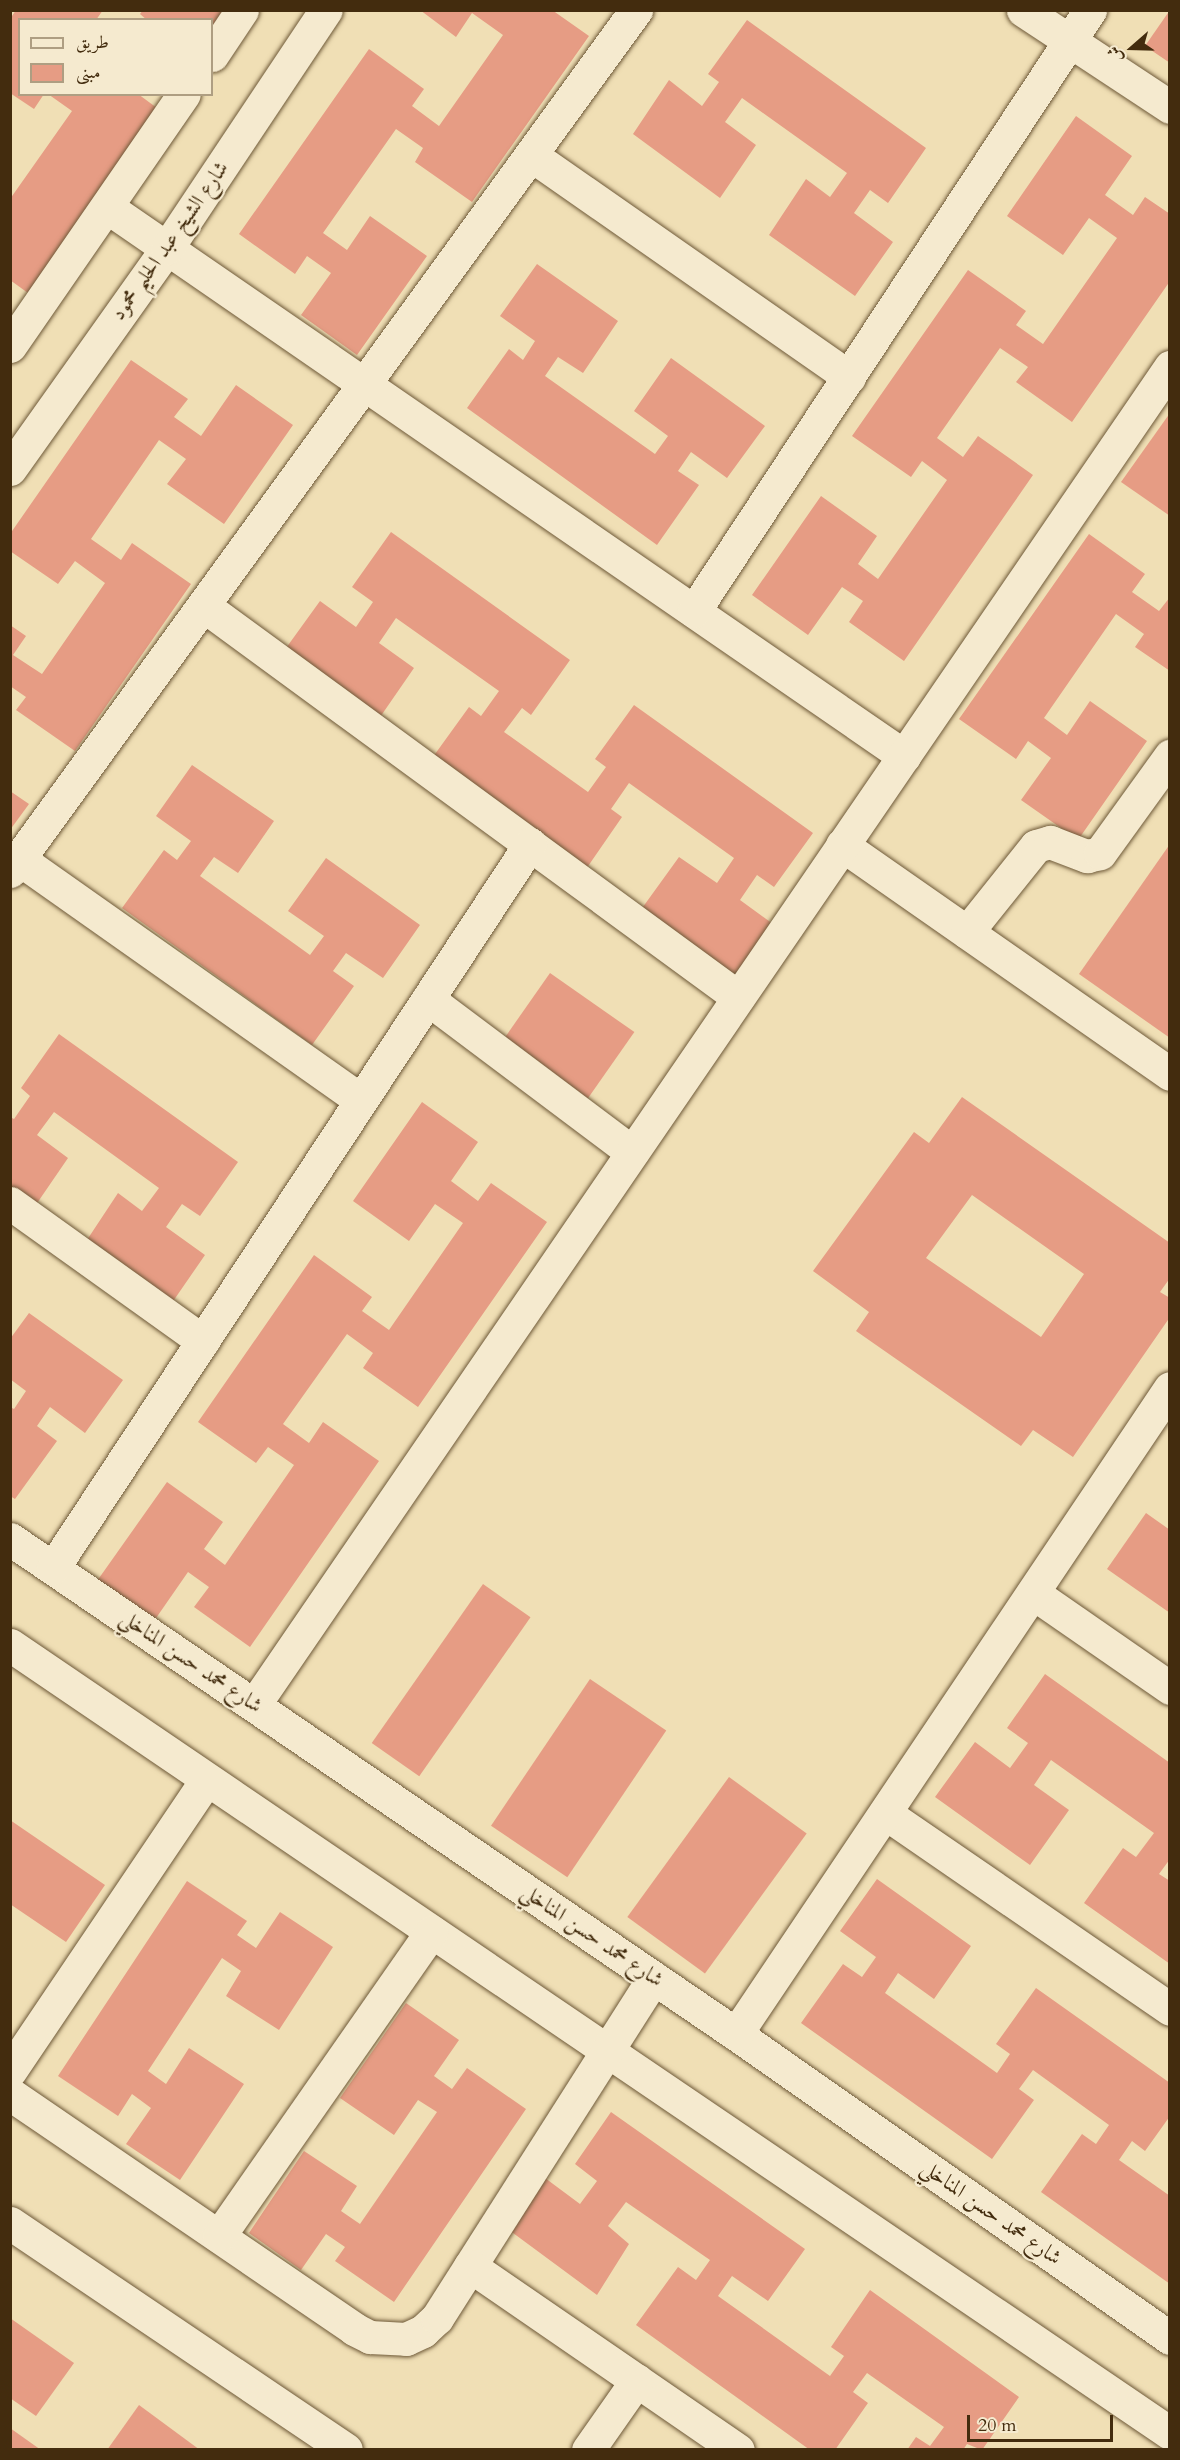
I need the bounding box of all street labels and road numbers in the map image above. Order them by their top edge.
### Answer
street label: شارع الشيخ عبد الحليم محمود [106,157,234,325]
street label: شارع محمد حسن المناخلي [115,1605,267,1719]
street label: شارع محمد حسن المناخلي [516,1879,668,1993]
street label: شارع محمد حسن المناخلي [916,2155,1066,2271]

